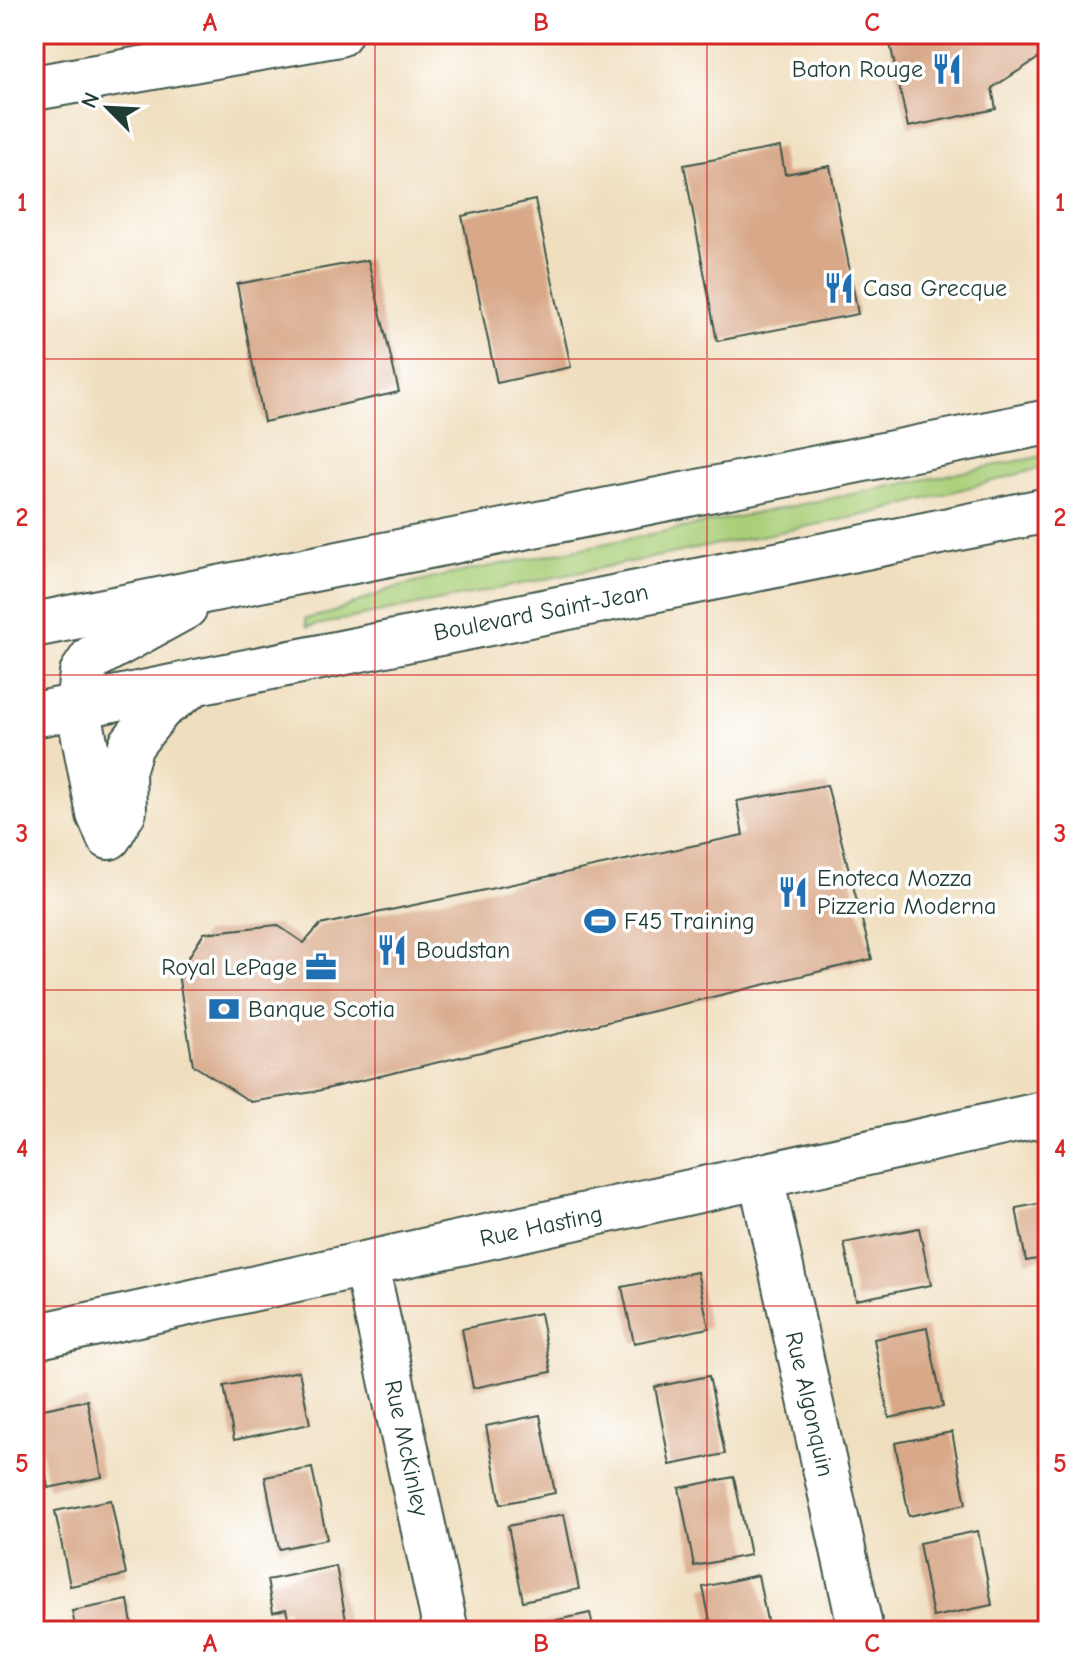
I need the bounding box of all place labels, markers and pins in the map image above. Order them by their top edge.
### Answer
restaurant icon: Baton Rouge [930,52,964,86]
place label: Baton Rouge [792,55,923,83]
restaurant icon: Casa Grecque [822,271,856,305]
place label: Casa Grecque [863,274,1007,302]
place label: Enoteca Mozza Pizzeria Moderna [817,864,996,920]
restaurant icon: Enoteca Mozza Pizzeria Moderna [776,875,810,909]
sports icon: F45 Training [583,904,617,938]
place label: F45 Training [624,907,755,935]
restaurant icon: Boudstan [375,933,409,967]
place label: Boudstan [416,936,510,964]
office icon: Royal LePage [304,950,338,984]
place label: Royal LePage [161,953,297,981]
bank icon: Banque Scotia [207,992,241,1026]
place label: Banque Scotia [248,995,395,1023]

